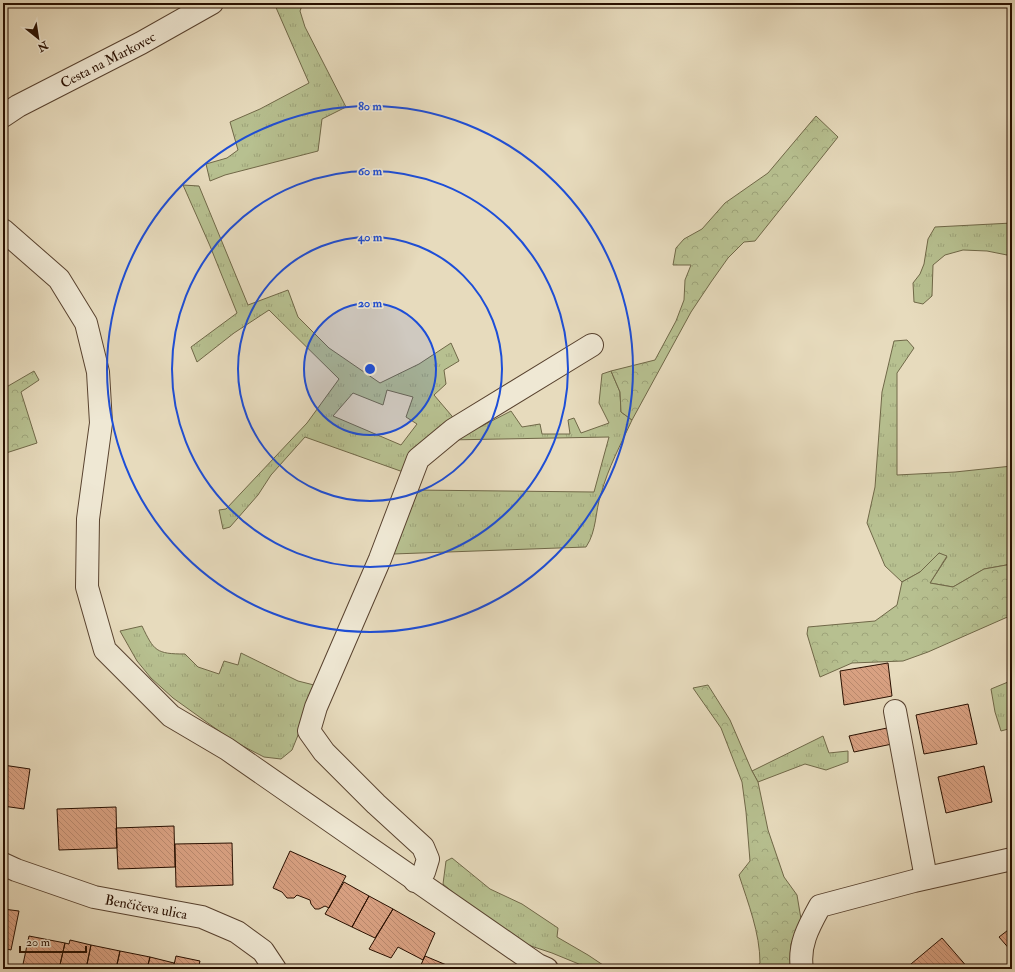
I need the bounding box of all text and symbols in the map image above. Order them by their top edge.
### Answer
north arrow [18,18,58,58]
street label: Cesta na Markovec [57,28,159,92]
text: N [34,38,51,55]
text: 80 m [358,99,382,114]
text: 60 m [358,164,383,179]
text: 40 m [357,230,383,245]
text: 20 m [358,296,383,311]
centre of rings [363,362,377,376]
street label: Benčičeva ulica [103,891,189,923]
scale bar [20,928,86,954]
text: 20 m [26,935,51,950]

